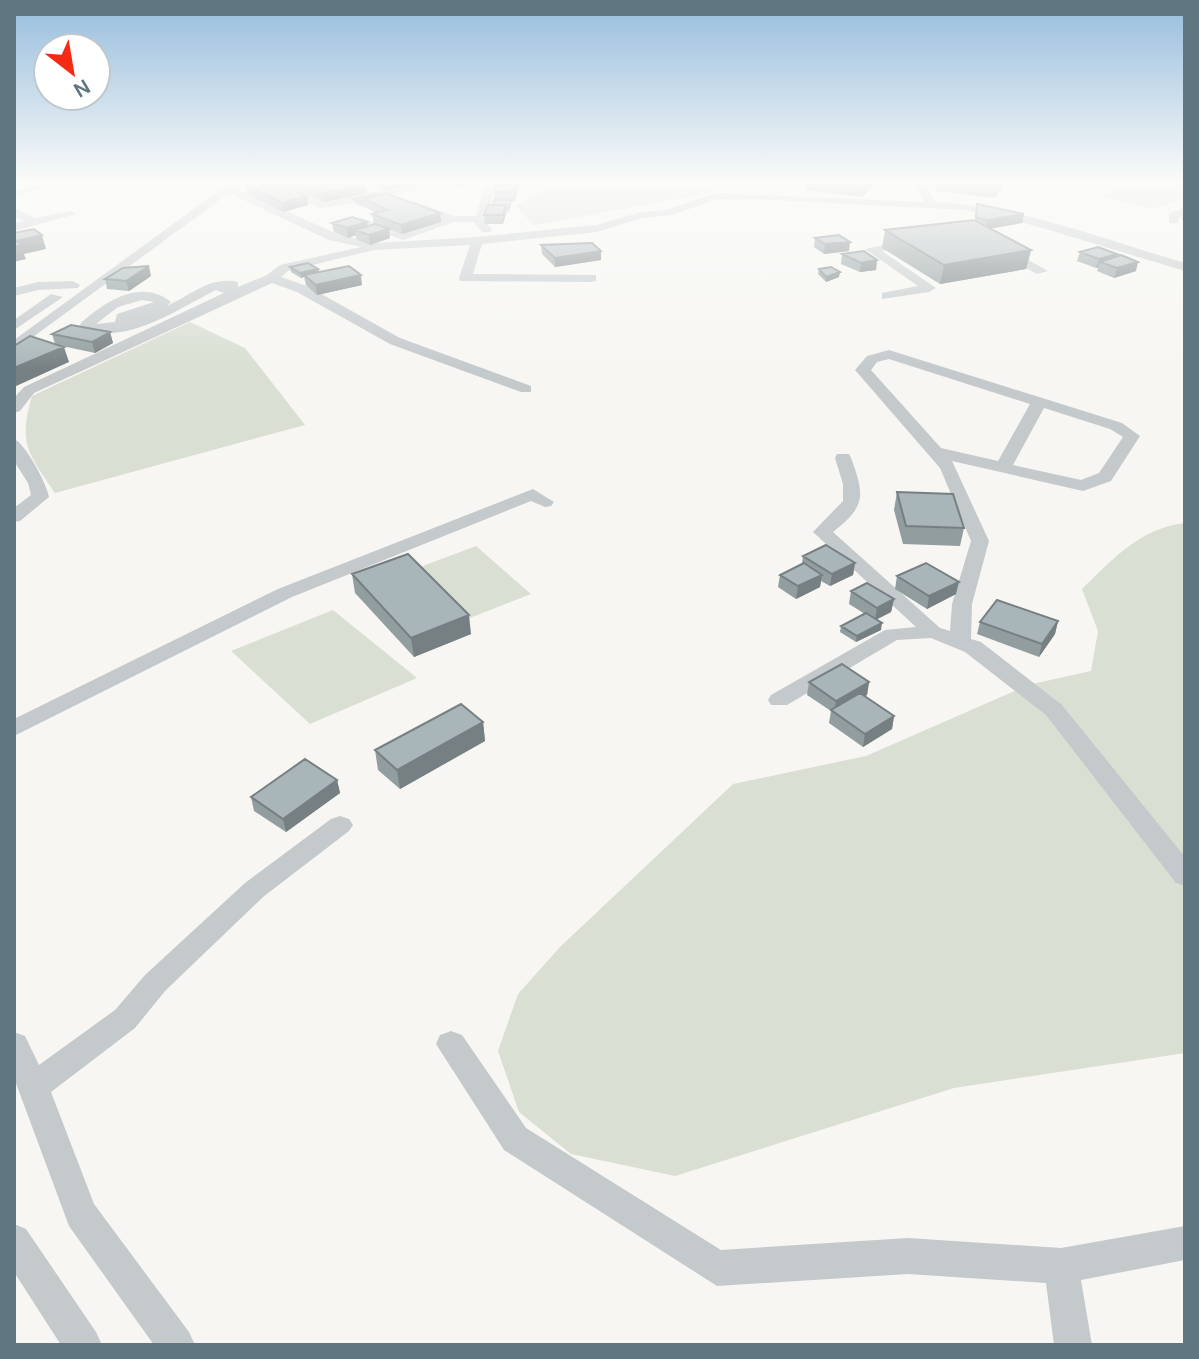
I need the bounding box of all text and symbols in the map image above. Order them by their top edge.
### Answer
north arrow [32,32,112,112]
text: N [68,73,95,103]

